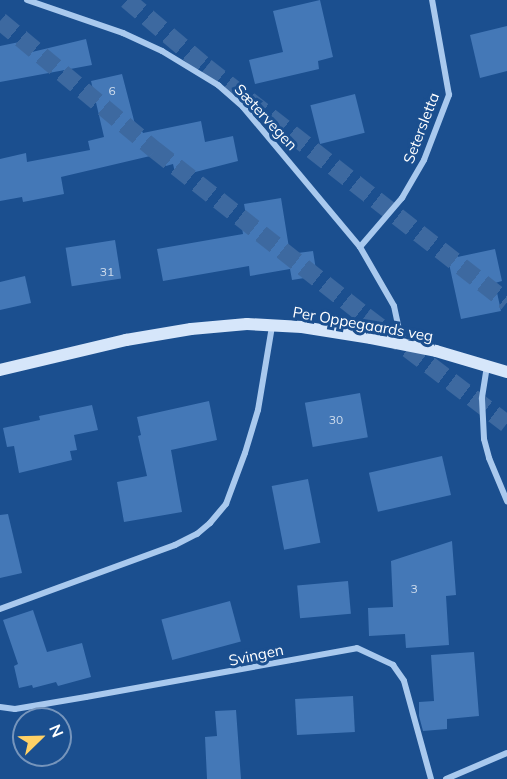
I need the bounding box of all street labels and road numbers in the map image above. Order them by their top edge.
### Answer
street label: Sætervegen [231,80,301,154]
street label: Setersletta [399,90,443,166]
street label: Per Oppegaards veg [291,303,435,345]
street label: Svingen [227,640,285,670]

